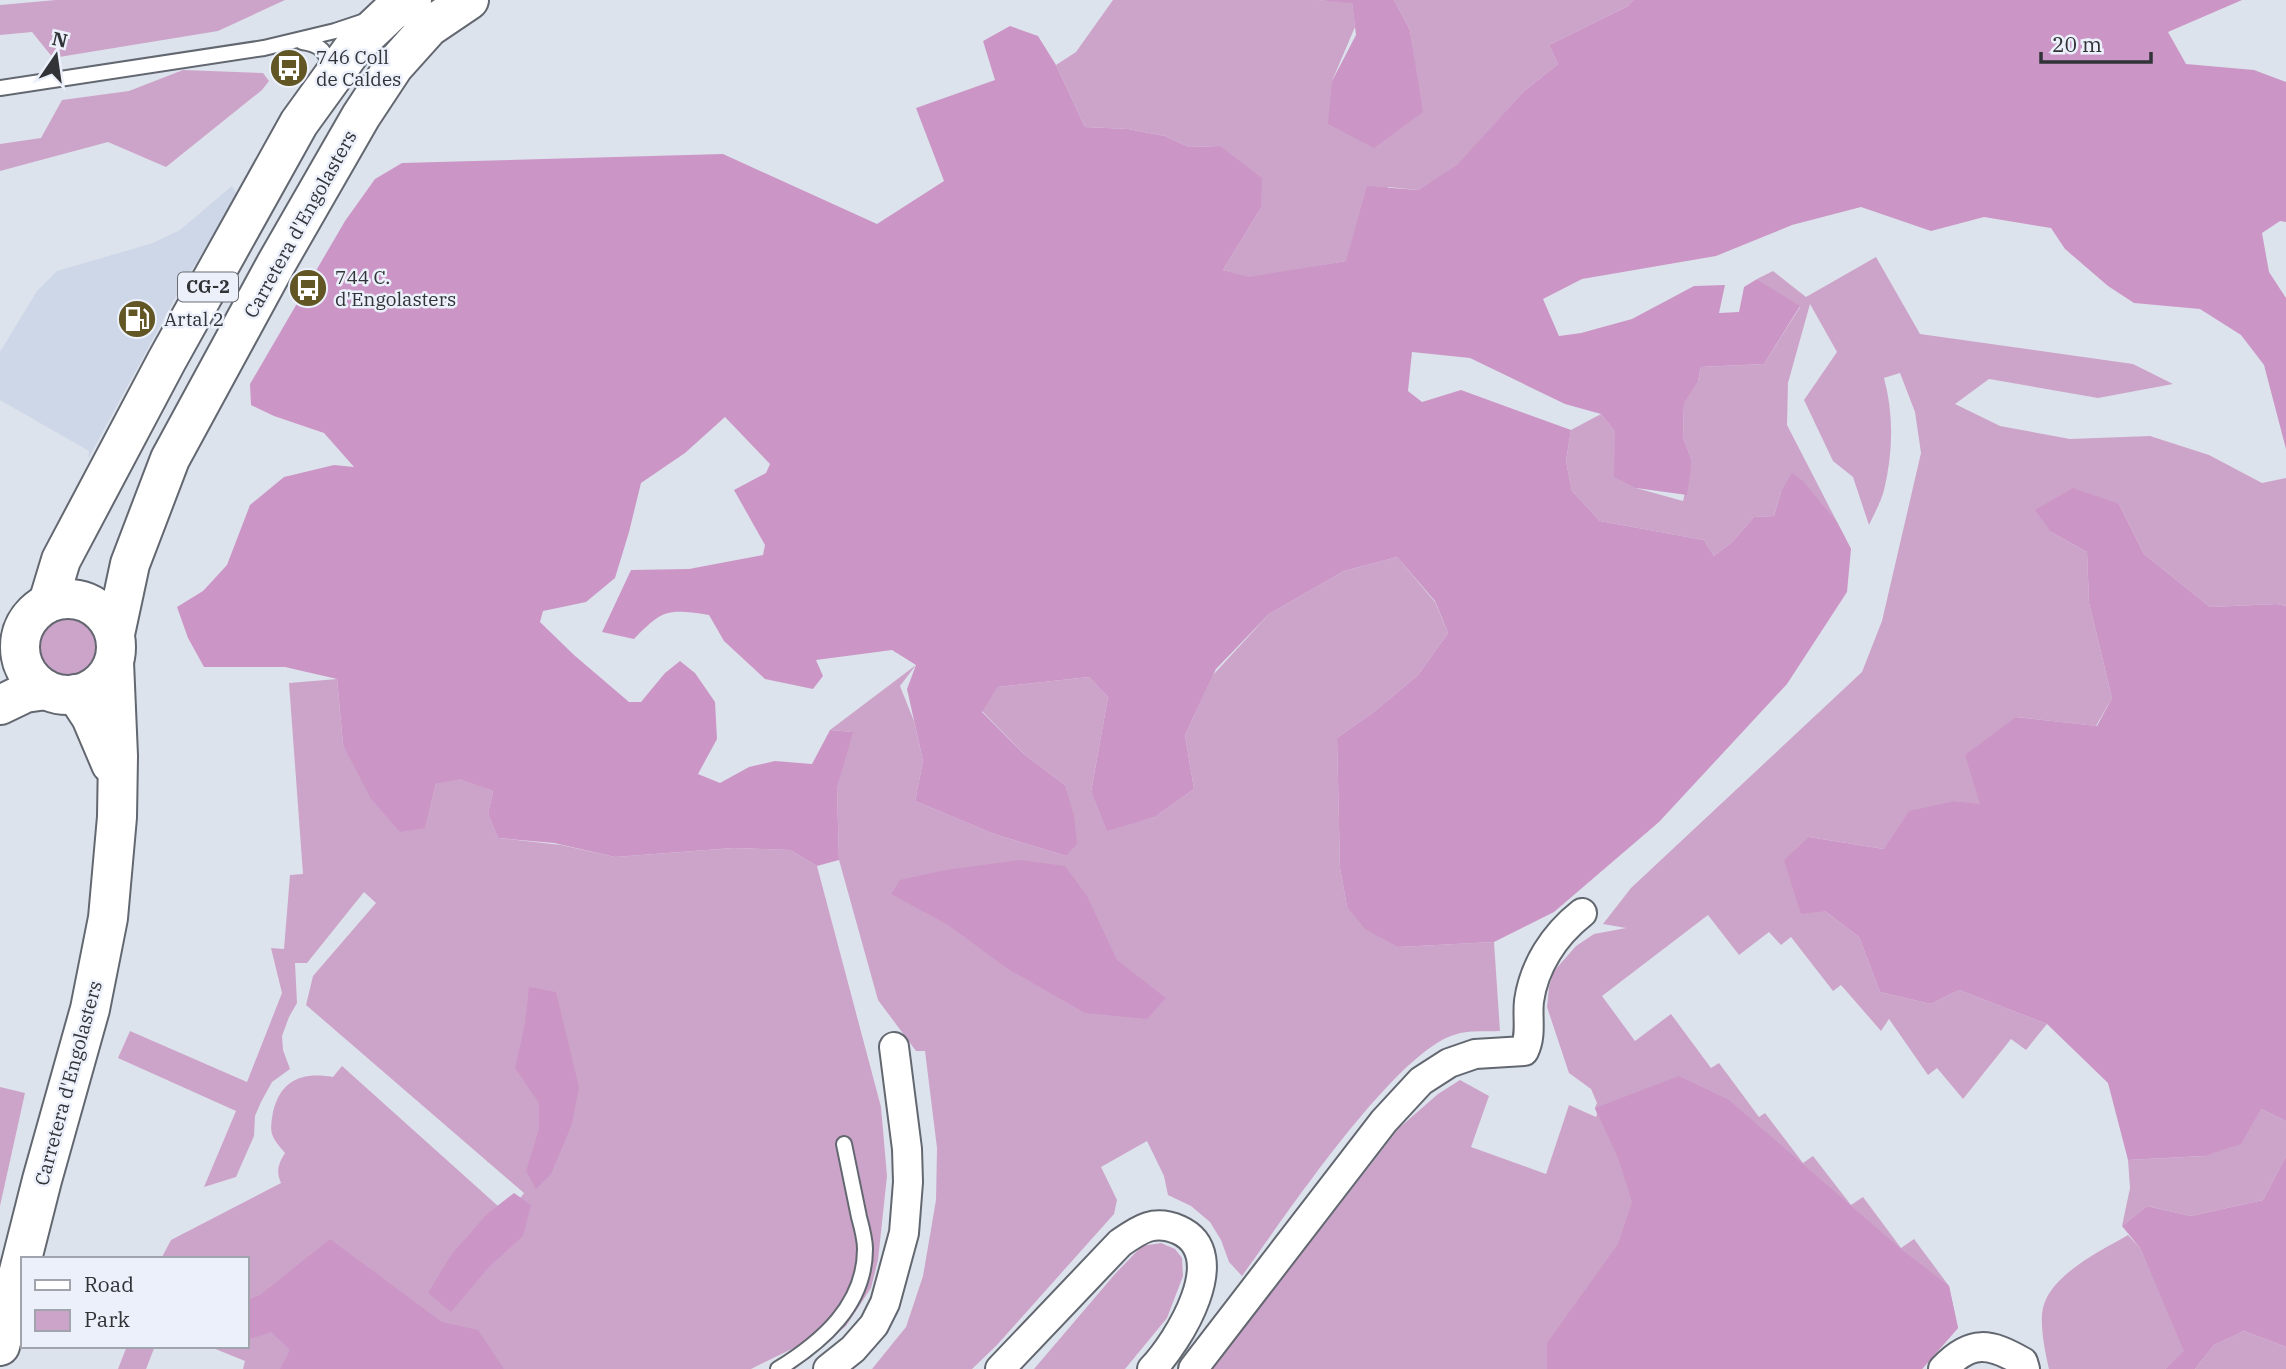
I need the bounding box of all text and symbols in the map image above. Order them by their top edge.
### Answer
north arrow [21,21,91,91]
scale bar [2041,21,2151,65]
text: N [50,26,70,53]
text: 20 m [2052,30,2102,58]
place label: 746 Coll de Caldes [316,45,401,91]
bus stop icon: 746 Coll de Caldes [268,47,310,89]
street label: Carretera d'Engolasters [238,126,362,322]
place label: 744 C. d'Engolasters [335,265,456,311]
bus stop icon: 744 C. d'Engolasters [287,267,329,309]
road number: CG-2 [178,272,238,302]
fuel station icon: Artal 2 [116,298,158,340]
place label: Artal 2 [164,307,224,331]
street label: Carretera d'Engolasters [29,978,107,1188]
legend [21,1257,248,1348]
text: Road [84,1270,134,1298]
text: Park [84,1305,131,1333]

